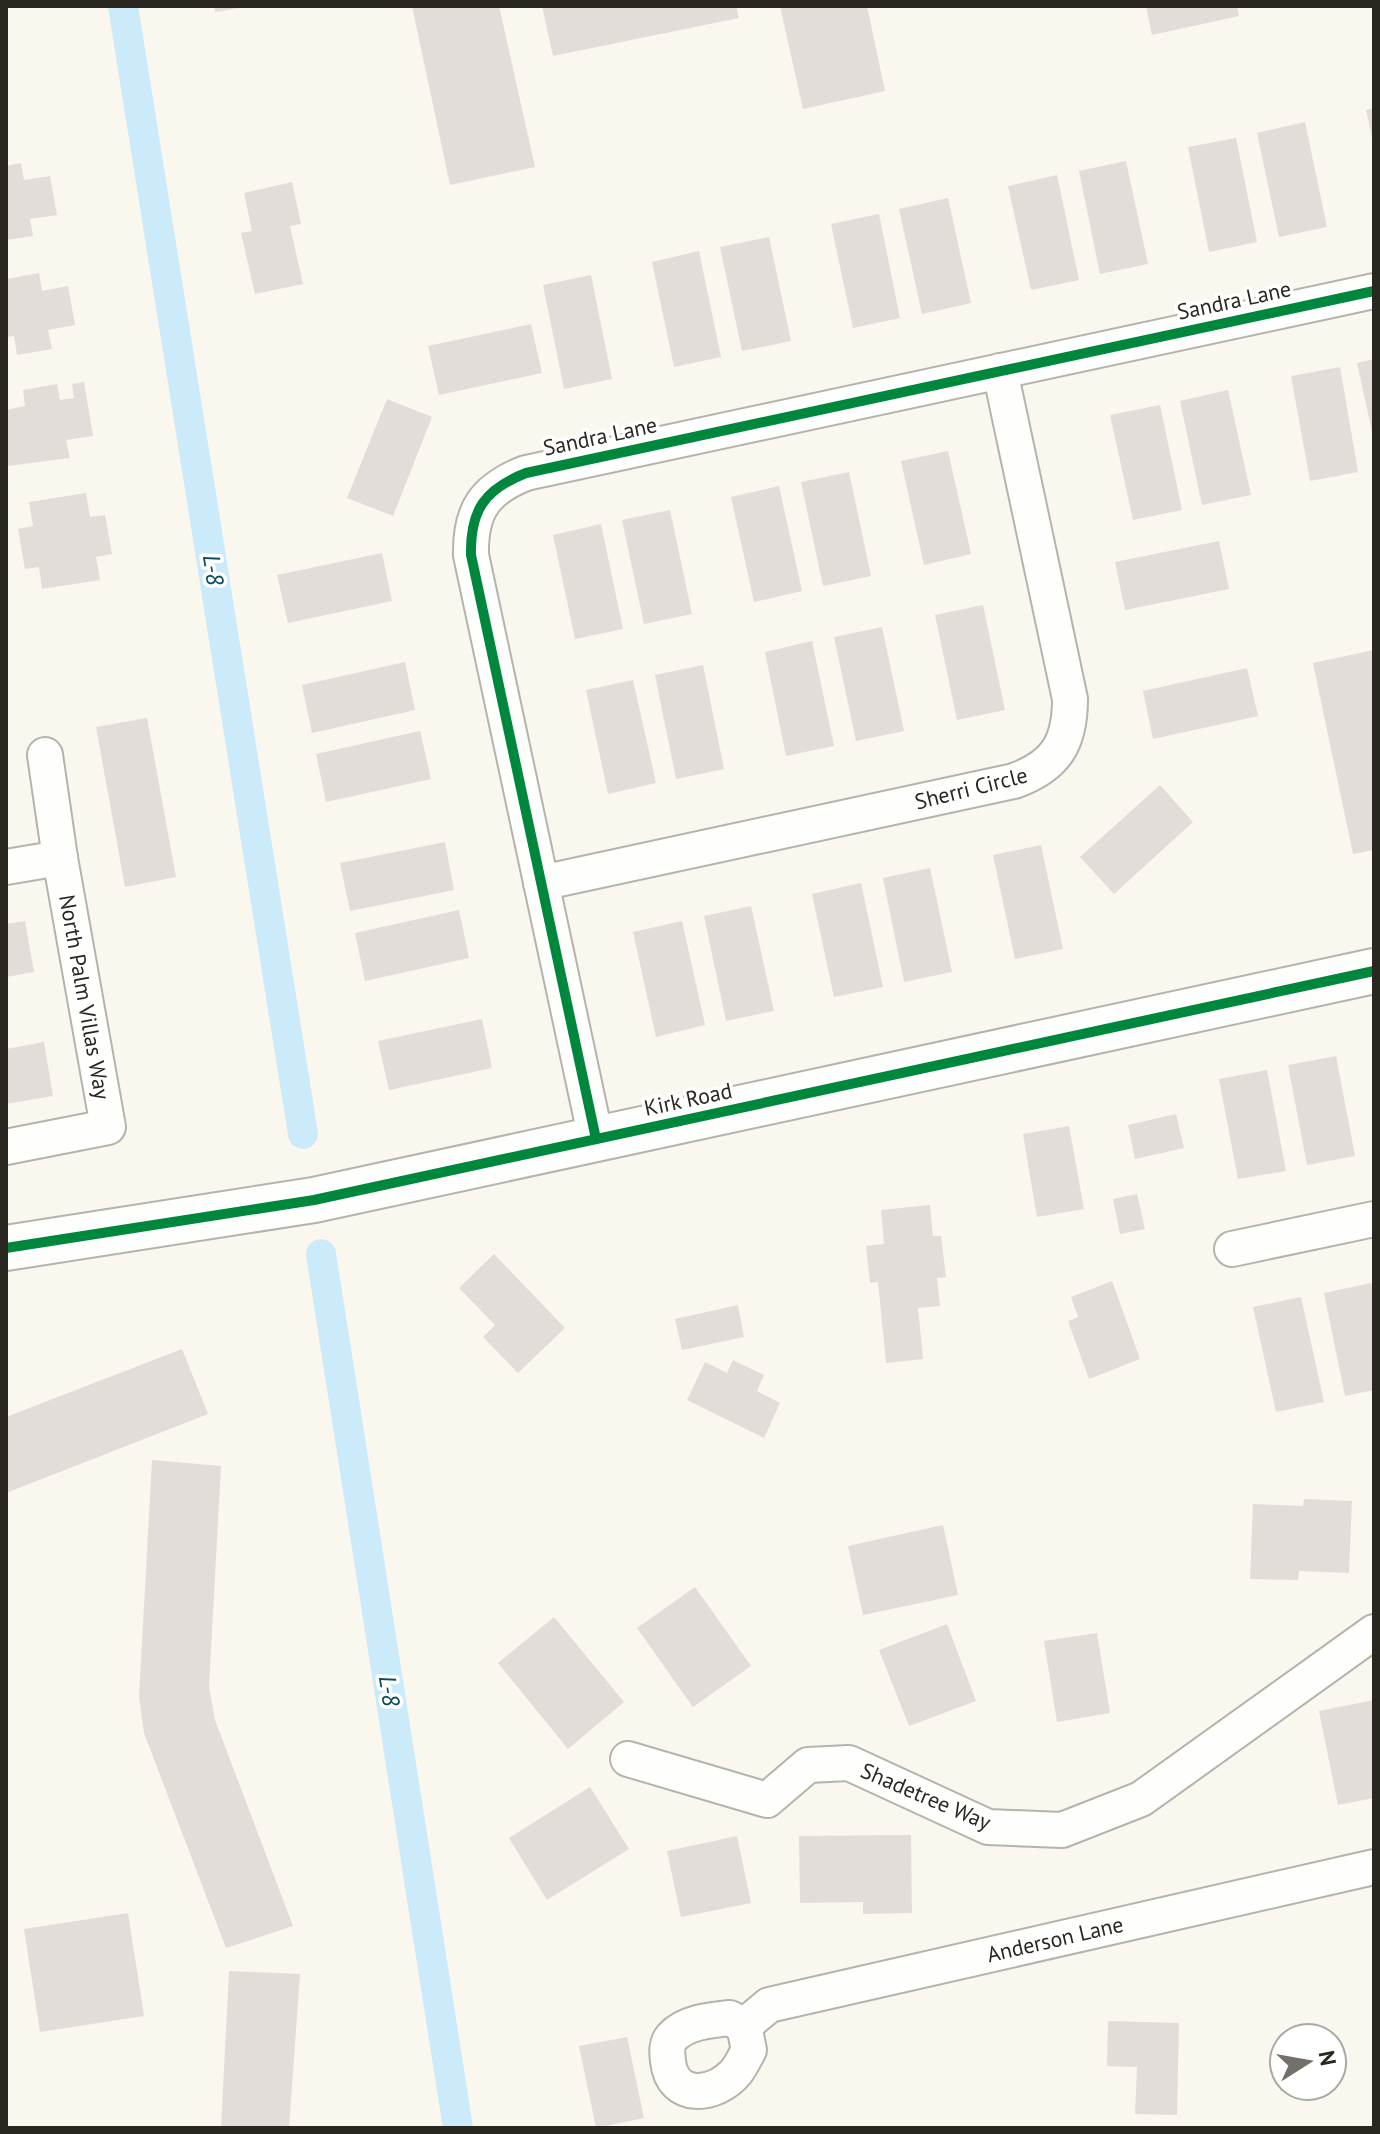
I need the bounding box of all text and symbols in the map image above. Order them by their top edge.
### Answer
street label: Sandra Lane [1174,274,1294,326]
street label: Sandra Lane [540,410,660,462]
water label: L-8 [196,552,231,588]
street label: Sherri Circle [912,760,1030,816]
street label: North Palm Villas Way [53,892,117,1102]
street label: Kirk Road [642,1076,734,1122]
water label: L-8 [372,1673,407,1709]
street label: Shadetree Way [857,1756,996,1836]
street label: Anderson Lane [984,1910,1126,1968]
north arrow [1268,2022,1348,2102]
text: N [1313,2048,1343,2068]

